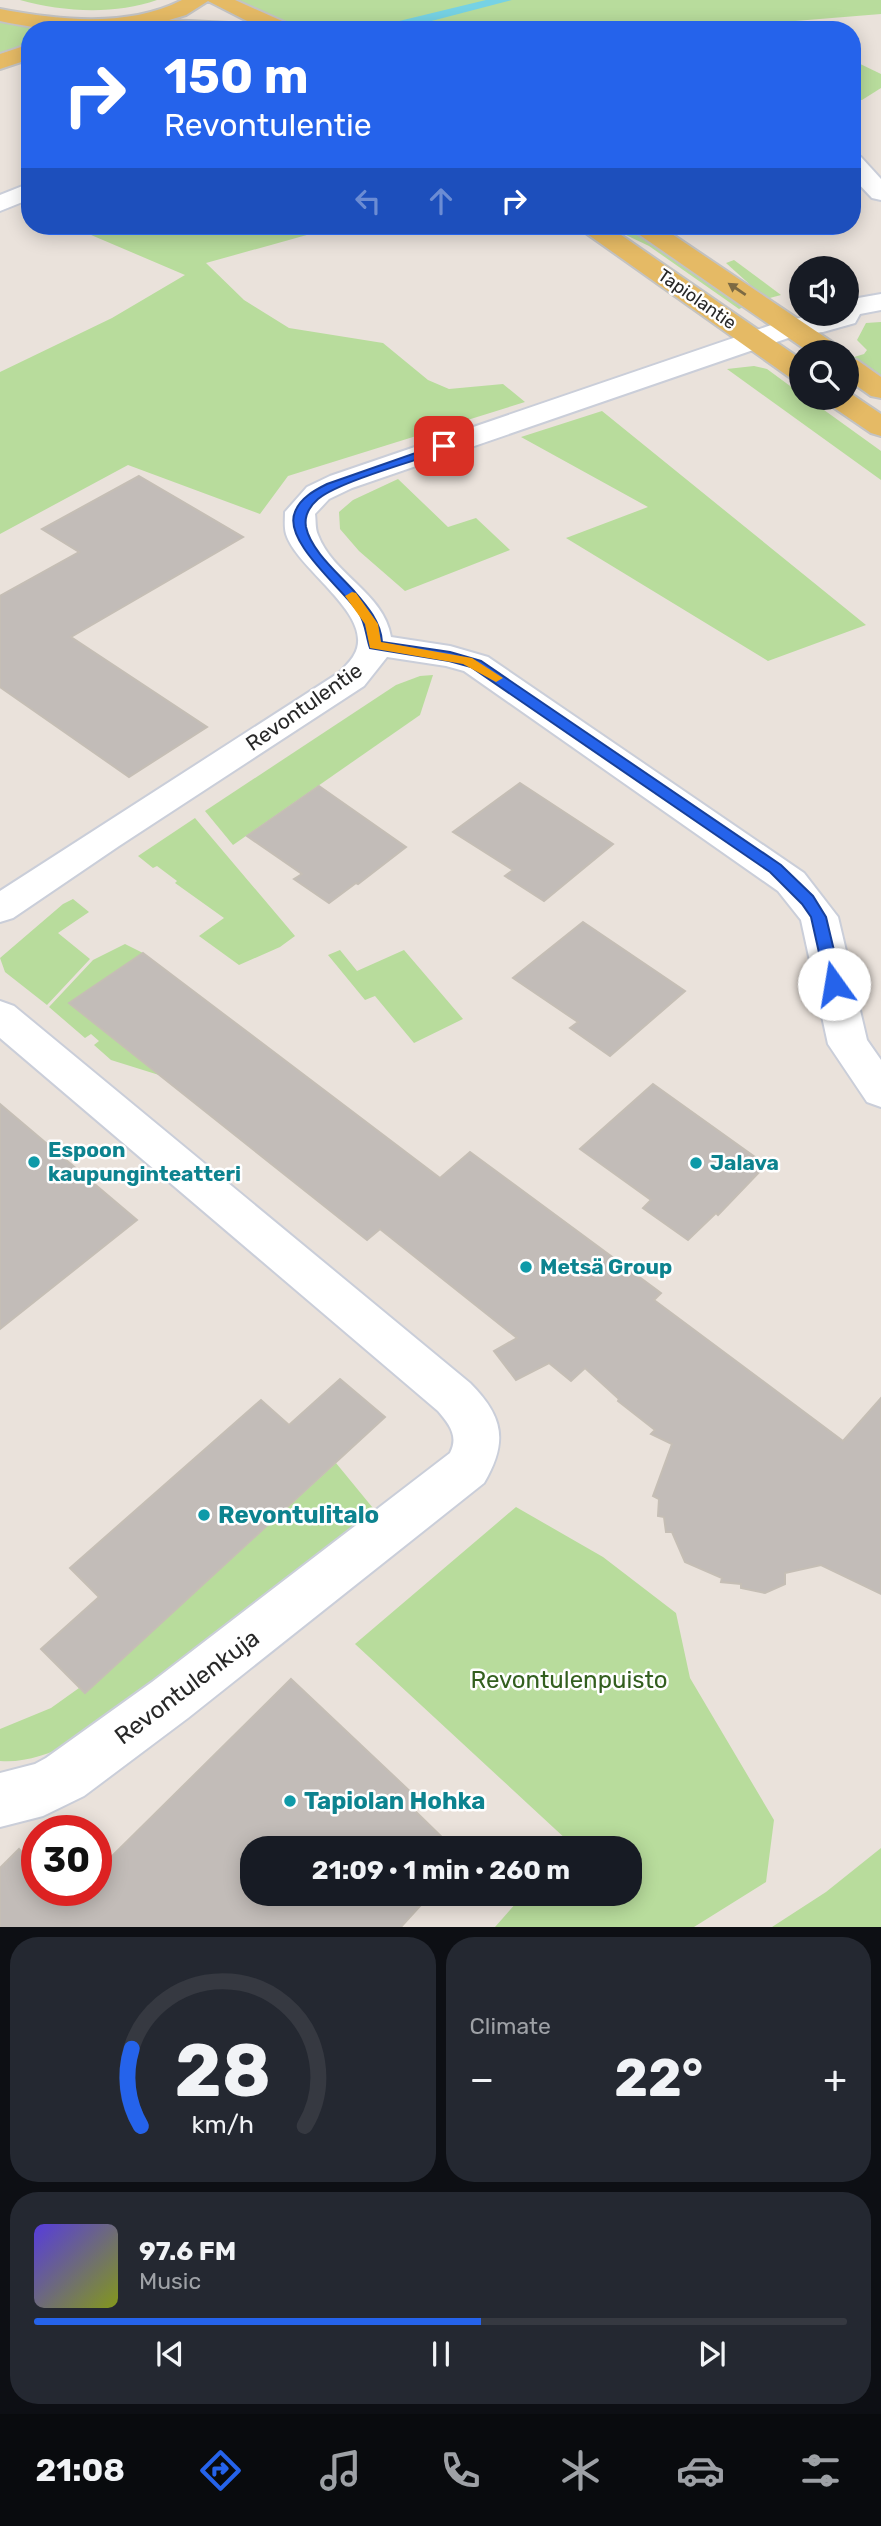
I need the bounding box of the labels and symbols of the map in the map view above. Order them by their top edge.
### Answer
street label: Tapiolantie [654,264,740,334]
one-way arrow [727,283,746,296]
pin [414,416,474,476]
street label: Revontulentie [241,657,367,756]
position arrow [797,947,871,1021]
place label: Espoon kaupunginteatteri [48,1137,241,1186]
place label: Jalava [710,1150,779,1175]
marker: Espoon kaupunginteatteri [26,1154,42,1170]
marker: Jalava [688,1155,704,1171]
place label: Metsä Group [540,1254,672,1279]
marker: Metsä Group [518,1259,534,1275]
place label: Revontulitalo [218,1501,379,1529]
marker: Revontulitalo [196,1507,212,1523]
street label: Revontulenkuja [109,1624,265,1750]
park label: Revontulenpuisto [470,1666,668,1694]
place label: Tapiolan Hohka [304,1787,486,1815]
marker: Tapiolan Hohka [282,1793,298,1809]
speed limit sign: 30 [21,1815,112,1906]

